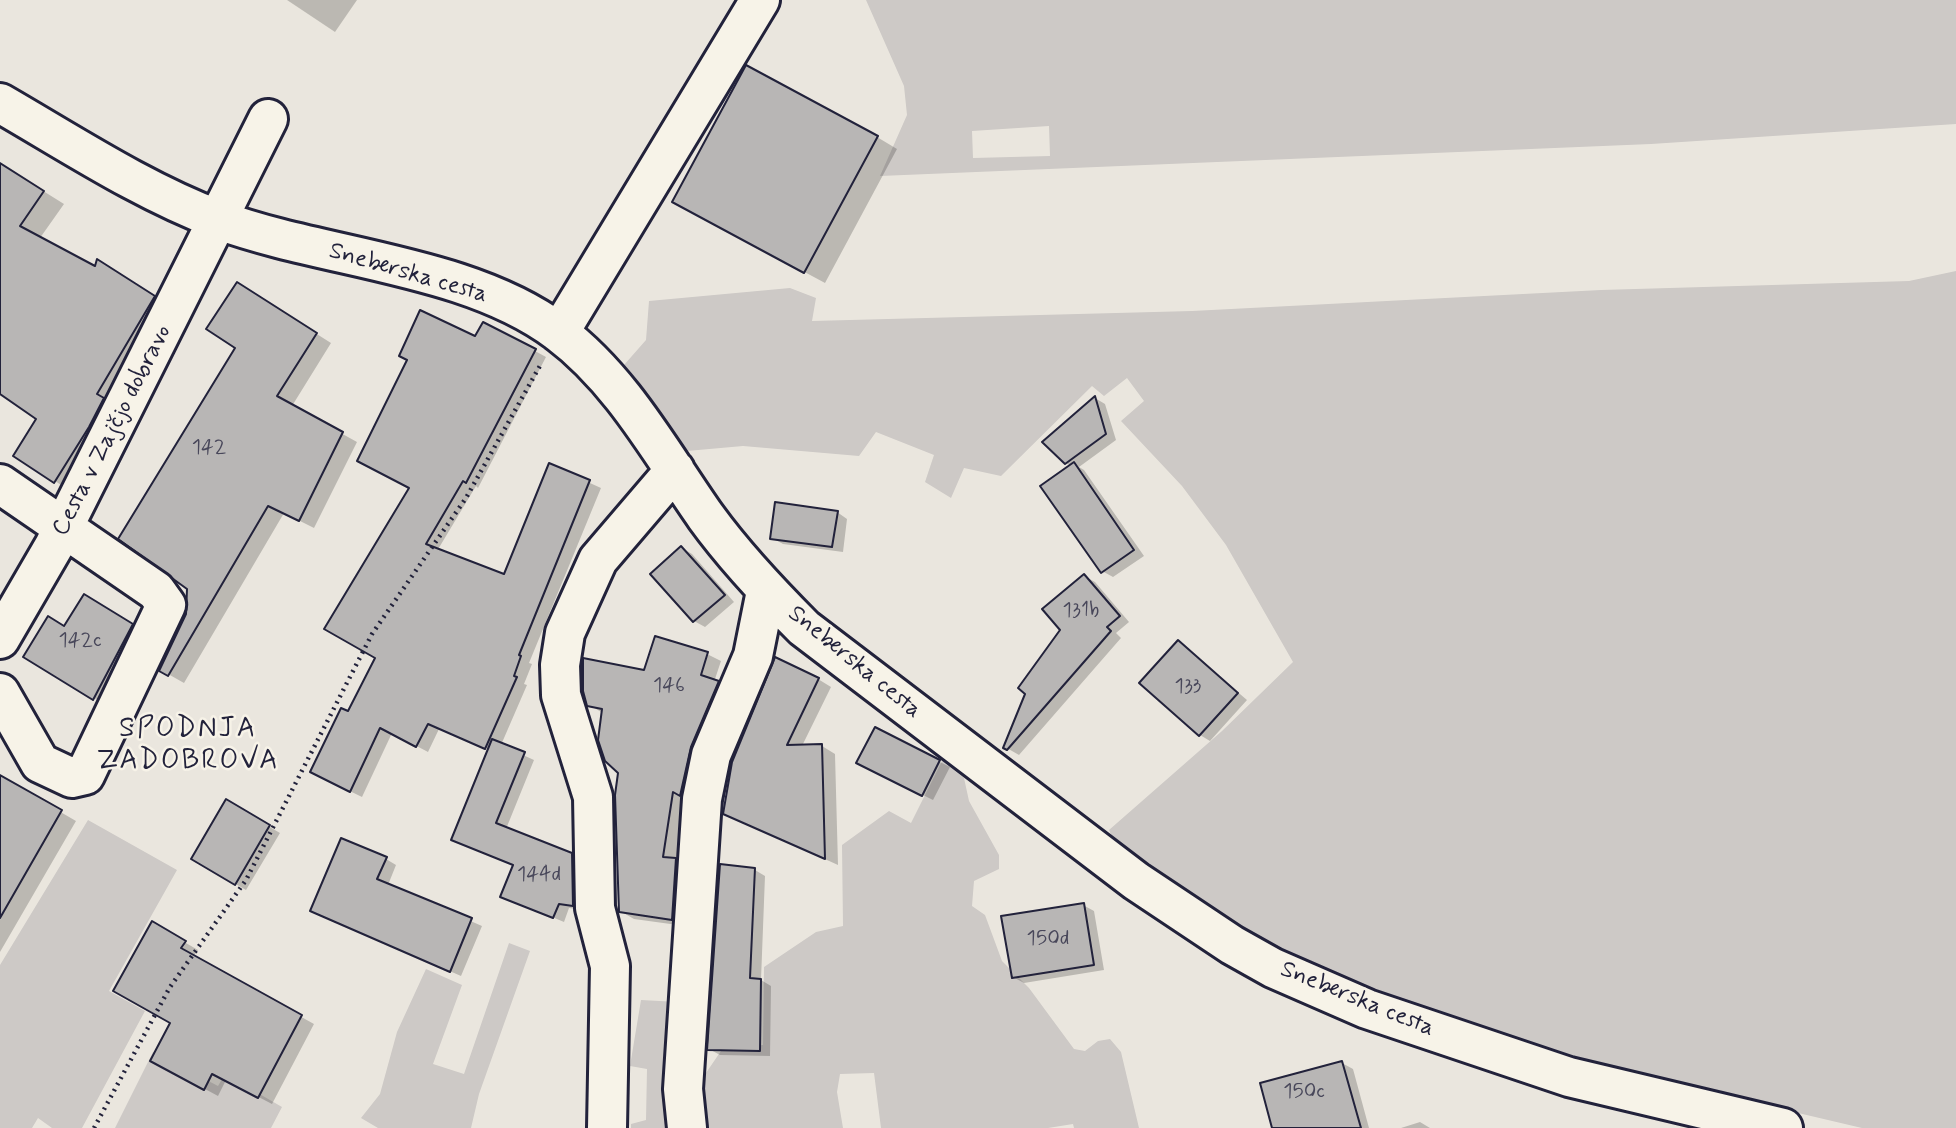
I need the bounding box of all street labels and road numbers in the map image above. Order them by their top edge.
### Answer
street label: Sneberska cesta [325,238,491,310]
street label: Cesta v Zajčjo dobravo [47,321,179,541]
street label: Sneberska cesta [781,600,927,726]
street label: Sneberska cesta [1276,956,1438,1044]

